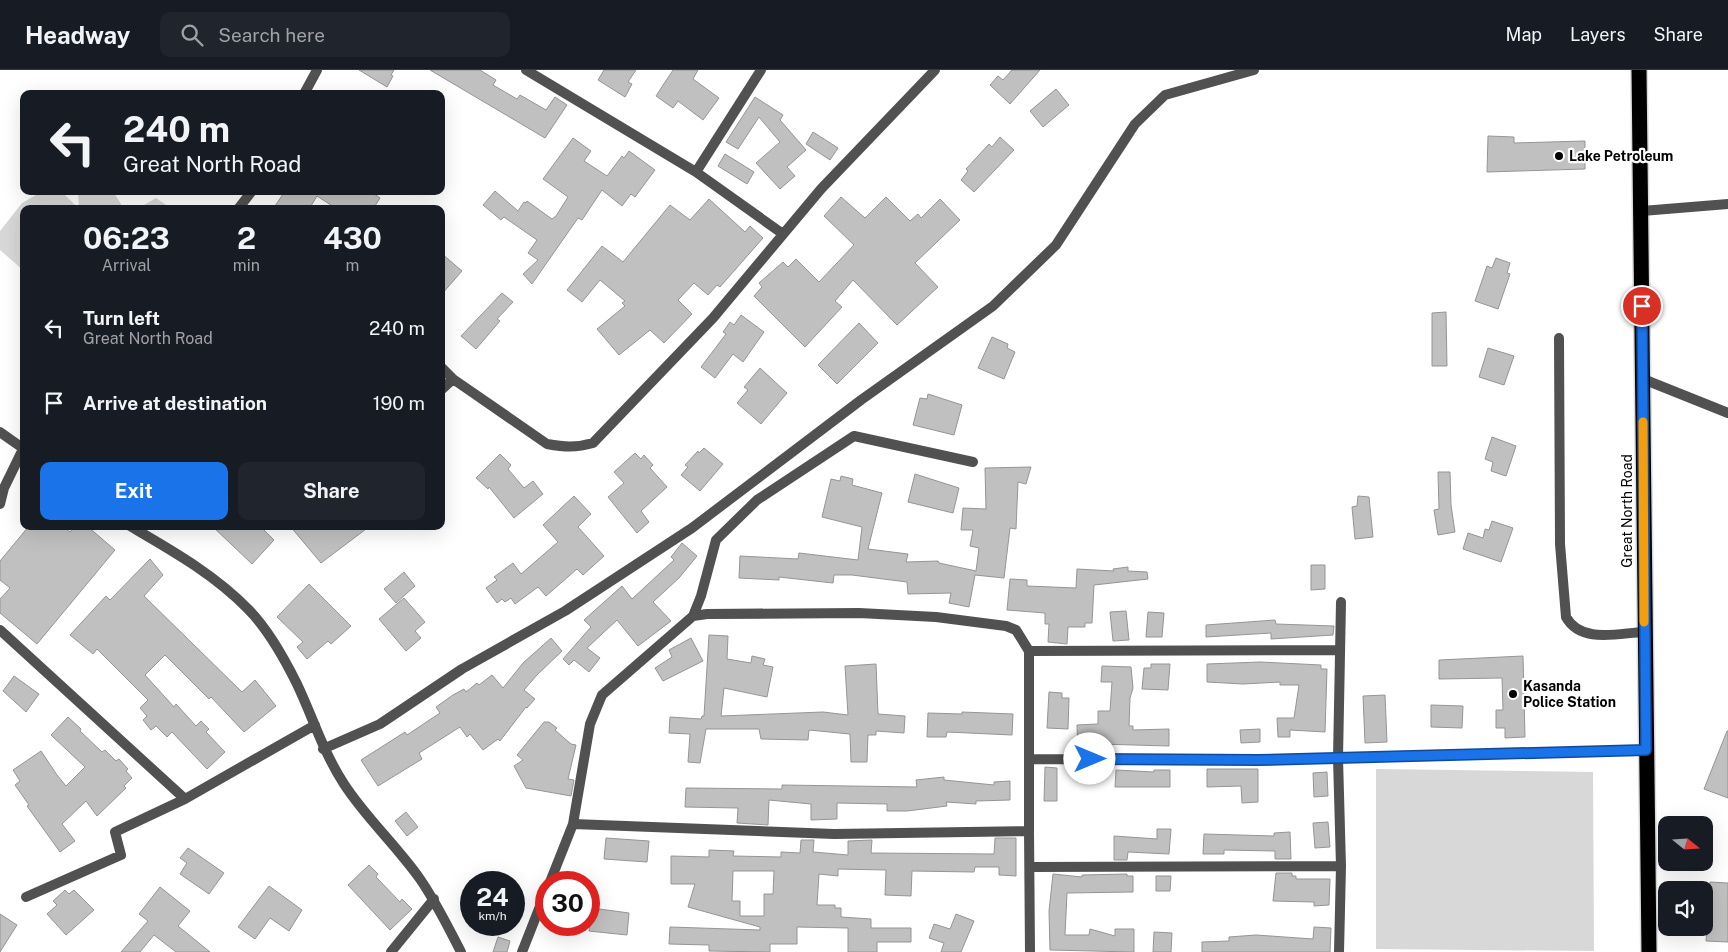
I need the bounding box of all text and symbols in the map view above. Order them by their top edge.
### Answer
search box [160,12,510,57]
text: Headway [25,21,130,49]
icon: search [178,21,206,49]
text: Search here [218,24,325,46]
text: Map [1506,24,1542,45]
text: Layers [1570,24,1626,45]
text: Share [1654,24,1703,45]
text: 240 m [123,109,230,150]
icon: left [40,110,105,175]
place label: Lake Petroleum [1569,148,1673,164]
marker: Lake Petroleum [1553,150,1565,162]
text: Great North Road [123,151,301,177]
text: 06:23 [83,220,170,256]
text: 2 [237,220,256,256]
text: 430 [323,220,382,256]
text: Arrival [102,256,151,275]
text: min [233,256,260,275]
text: m [346,256,359,275]
pin [1621,285,1663,327]
icon: arrive [1628,292,1656,320]
text: Turn left [83,307,160,329]
icon: left [40,314,68,342]
text: 240 m [369,317,425,339]
text: Great North Road [83,329,213,348]
icon: arrive [40,389,68,417]
text: Arrive at destination [83,392,267,414]
text: 190 m [373,392,425,414]
street label: Great North Road [1619,454,1635,568]
button: Exit [40,462,228,520]
button: Share [238,462,425,520]
place label: Kasanda Police Station [1523,678,1616,710]
marker: Kasanda Police Station [1507,688,1519,700]
position arrow [1063,732,1115,784]
north arrow [1658,816,1712,871]
map controls [1658,816,1713,936]
speed limit sign: 30 [535,871,600,936]
button: sound [1658,881,1713,936]
text: 24 [476,882,509,912]
text: km/h [478,909,507,923]

